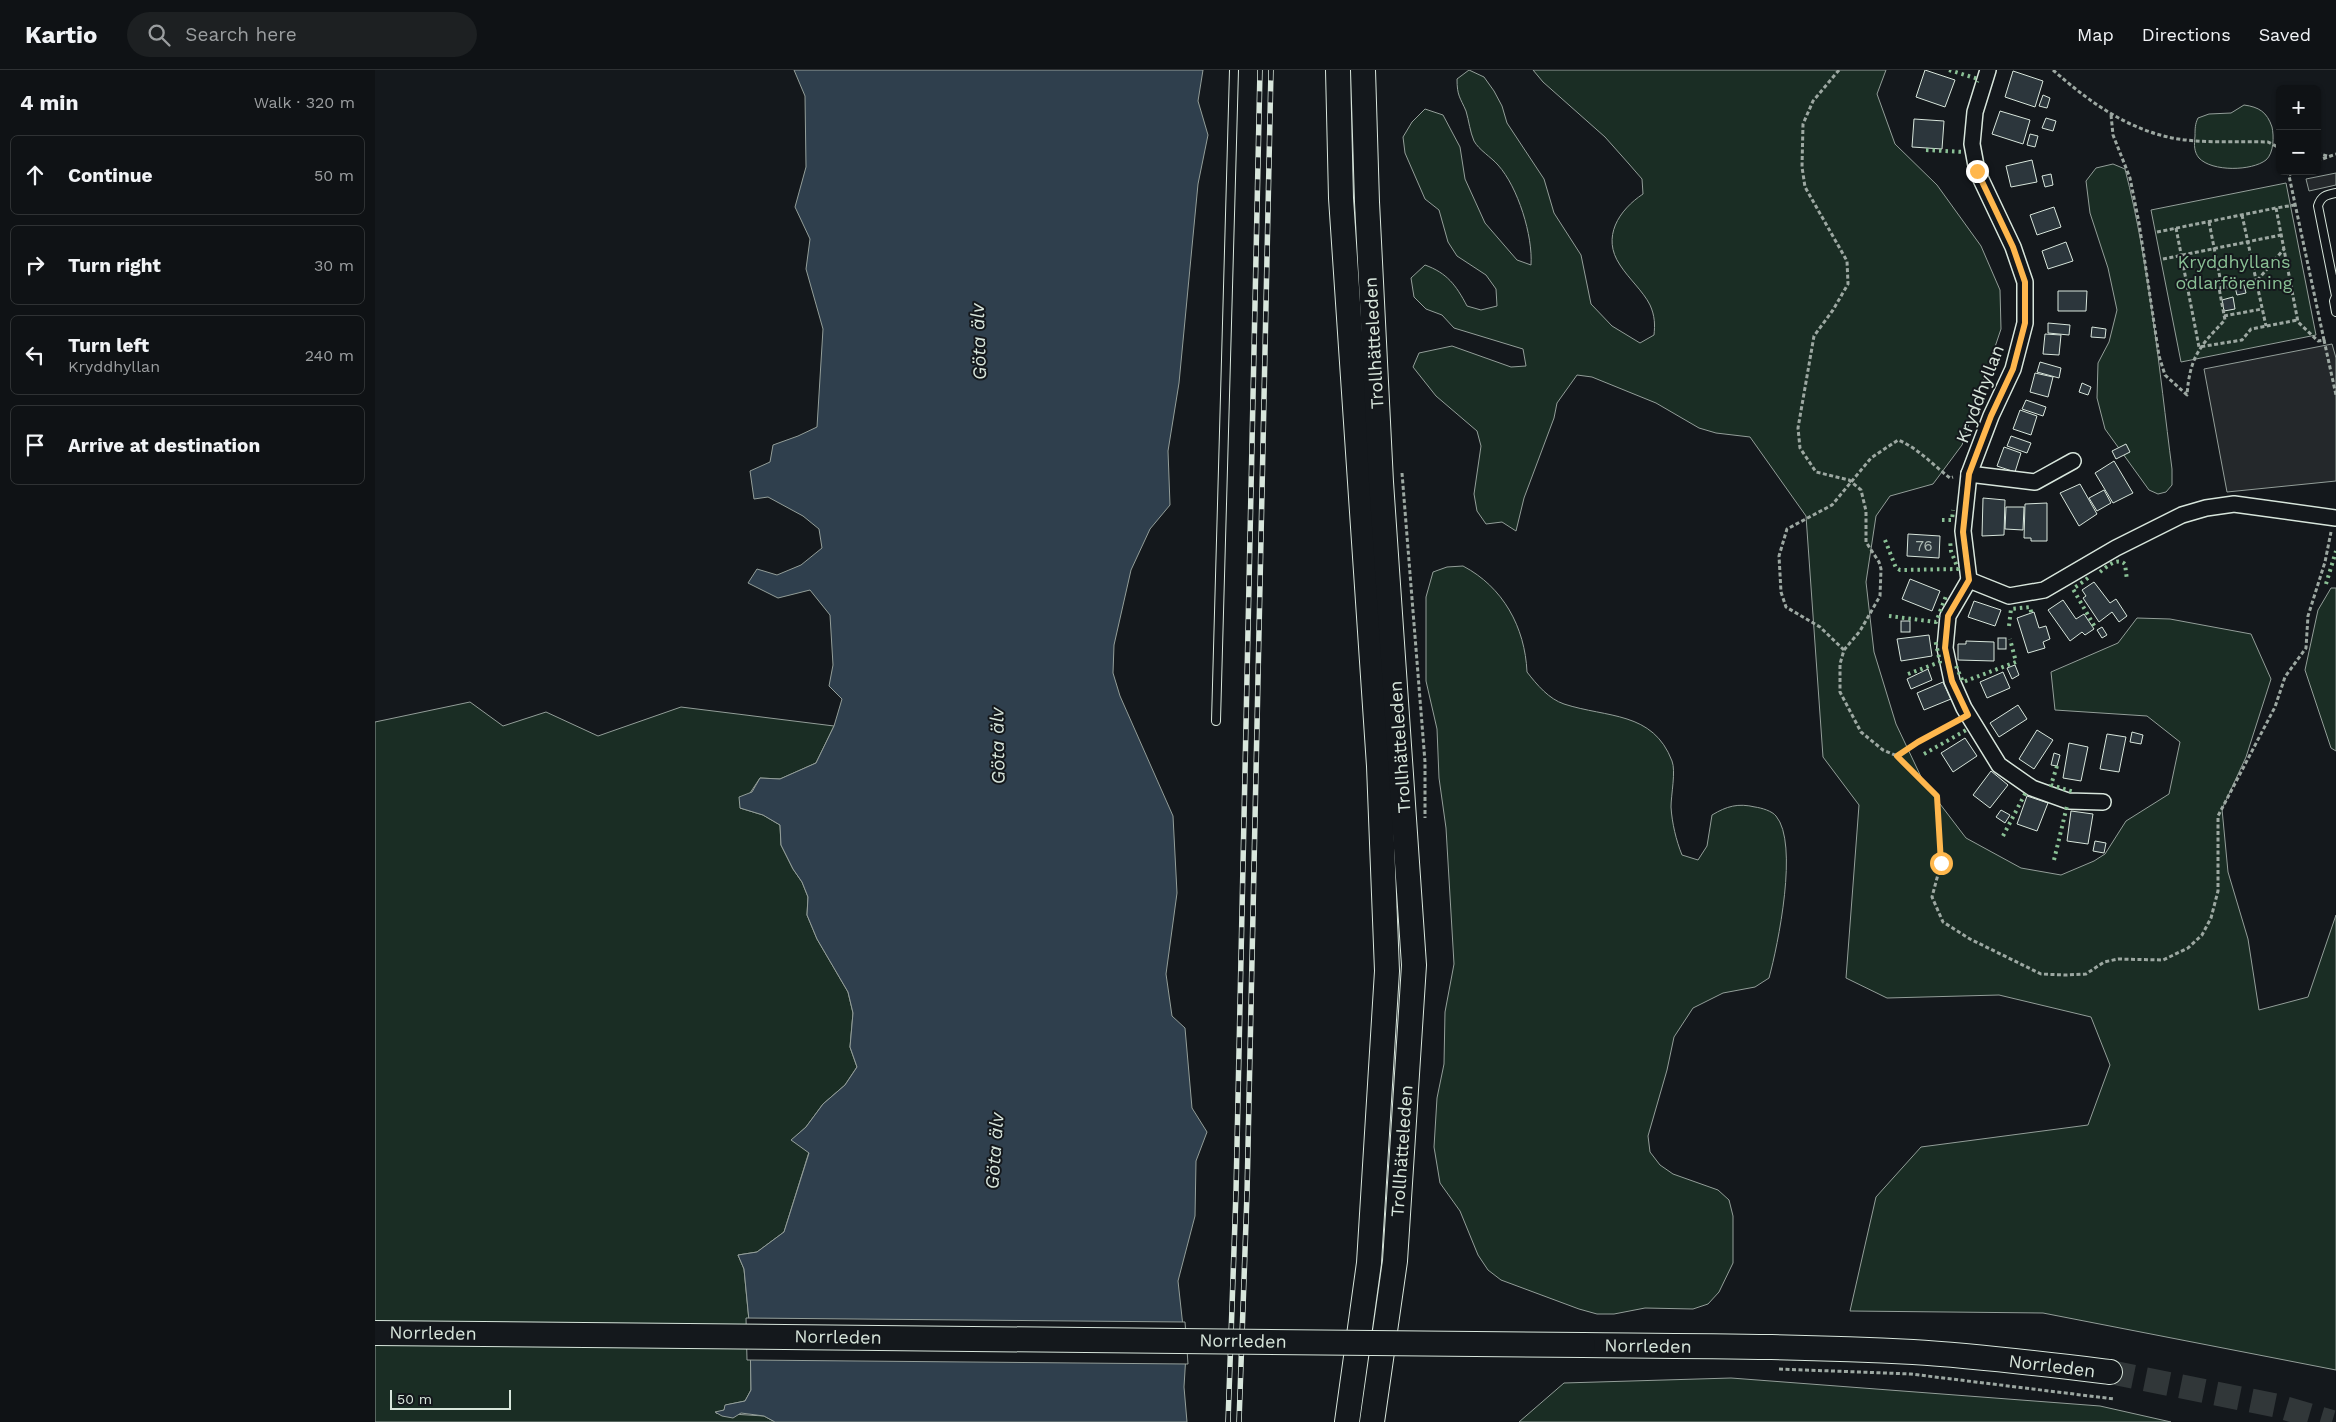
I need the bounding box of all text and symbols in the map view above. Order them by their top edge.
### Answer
search box [127,12,477,57]
text: Kartio [25,21,97,49]
icon: search [145,21,173,49]
text: Search here [185,23,297,46]
text: Map [2077,24,2114,45]
text: Directions [2142,24,2231,45]
text: Saved [2259,24,2311,45]
map controls [2276,85,2321,175]
button: + [2276,85,2321,130]
text: 4 min [20,90,78,115]
text: Walk · 320 m [254,93,355,112]
button: − [2276,130,2321,175]
route end [1966,160,1989,183]
icon: ahead [21,161,49,189]
text: Continue [68,164,152,187]
text: 50 m [314,166,354,185]
icon: right [21,251,49,279]
park label: Kryddhyllans odlarförening [2176,251,2293,293]
text: Turn right [68,254,161,277]
text: 30 m [314,256,354,275]
street label: Trollhätteleden [1360,276,1387,410]
water label: Göta älv [966,302,991,381]
text: Turn left [68,334,149,357]
icon: left [21,341,49,369]
street label: Kryddhyllan [1951,342,2008,446]
text: 240 m [305,346,354,365]
text: Kryddhyllan [68,357,160,376]
icon: arrive [21,431,49,459]
text: Arrive at destination [68,434,260,457]
house number: 76 [1915,537,1933,555]
street label: Trollhätteleden [1384,680,1415,814]
water label: Göta älv [985,706,1010,784]
route start [1930,852,1953,875]
street label: Trollhätteleden [1386,1084,1417,1218]
water label: Göta älv [980,1110,1009,1190]
street label: Norrleden [389,1321,477,1344]
street label: Norrleden [794,1325,882,1348]
street label: Norrleden [1199,1329,1287,1352]
street label: Norrleden [1604,1334,1692,1357]
street label: Norrleden [2007,1350,2097,1381]
scale bar [390,1387,511,1410]
text: 50 m [397,1391,432,1407]

